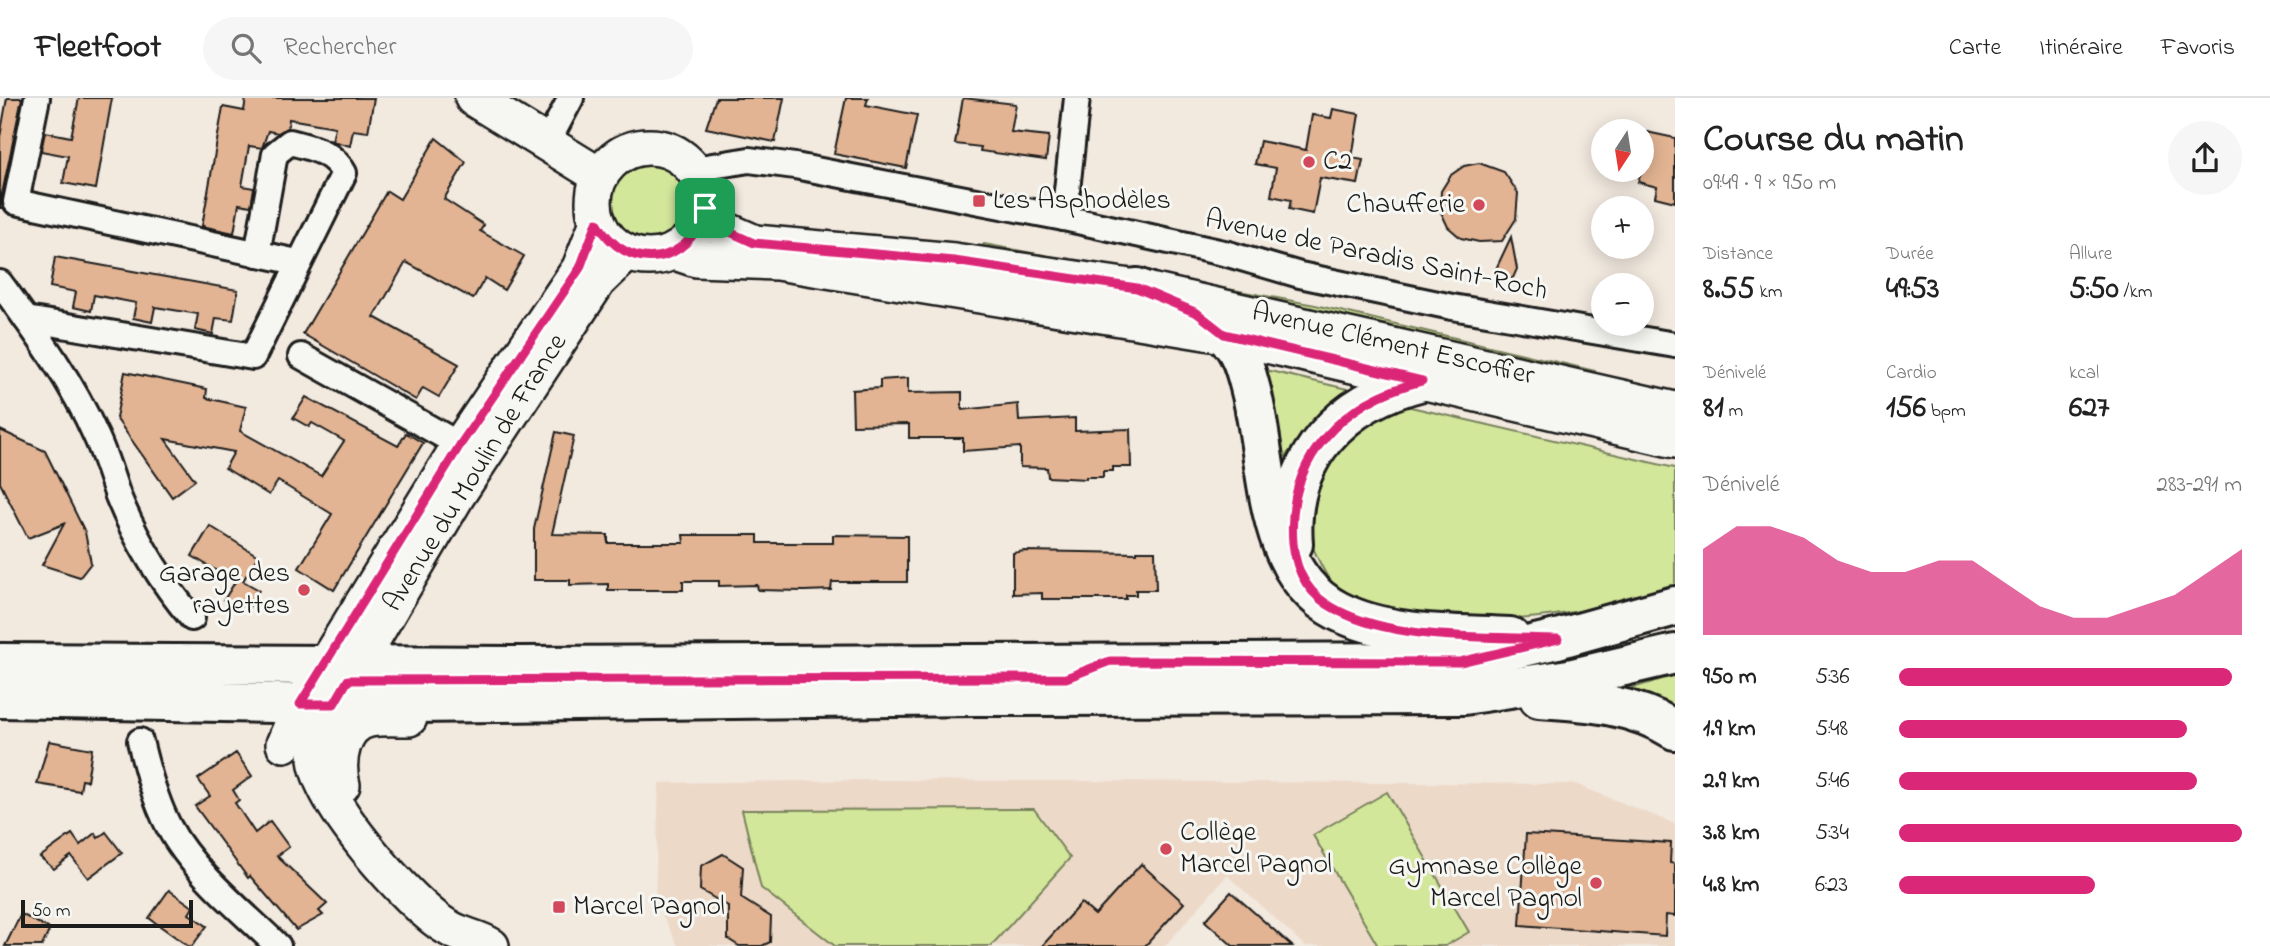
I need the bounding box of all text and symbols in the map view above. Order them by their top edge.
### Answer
search box [203,17,693,80]
text: Fleetfoot [35,24,161,72]
icon: search [227,29,265,67]
text: Rechercher [283,29,397,67]
text: Carte [1949,31,2001,66]
text: Itinéraire [2039,31,2123,66]
text: Favoris [2161,31,2235,66]
text: Course du matin [1703,113,1964,169]
north arrow [1591,119,1654,182]
map controls [1591,119,1654,336]
button: share [2168,121,2242,195]
place label: C2 [1323,142,1352,183]
marker: C2 [1301,154,1317,170]
text: 09:49 · 9 × 950 m [1703,167,1836,200]
pin [675,178,735,238]
place label: Les Asphodèles [993,181,1171,222]
place label: Chaufferie [1346,185,1465,226]
icon: arrive [686,189,724,227]
marker: Les Asphodèles [971,193,987,209]
button: + [1591,196,1654,259]
marker: Chaufferie [1471,197,1487,213]
street label: Avenue de Paradis Saint-Roch [1201,200,1551,312]
text: Distance [1703,241,1773,268]
text: Durée [1886,241,1934,268]
text: Allure [2069,241,2112,268]
text: 8.55 [1703,268,1755,312]
text: 49:53 [1886,268,1940,312]
text: 5:50 [2069,268,2119,312]
button: − [1591,273,1654,336]
text: km [1755,279,1783,306]
text: /km [2119,279,2153,306]
street label: Avenue Clément Escoffier [1248,293,1539,398]
street label: Avenue du Moulin de France [374,326,579,620]
text: Dénivelé [1703,360,1766,387]
text: Cardio [1886,360,1937,387]
text: kcal [2069,360,2099,387]
text: 81 [1703,387,1724,431]
text: 156 [1886,387,1926,431]
text: 627 [2069,387,2109,431]
text: m [1724,398,1743,425]
text: bpm [1926,398,1966,425]
text: Dénivelé [1703,469,1780,502]
text: 283–291 m [2157,469,2242,502]
place label: Garage des rayettes [159,554,290,627]
marker: Garage des rayettes [296,582,312,598]
text: 950 m [1703,661,1757,694]
text: 5:36 [1815,661,1850,694]
text: 1.9 km [1703,713,1756,746]
text: 5:48 [1815,713,1848,746]
text: 2.9 km [1703,765,1760,798]
text: 5:46 [1815,765,1850,798]
place label: Collège Marcel Pagnol [1180,813,1332,886]
text: 3.8 km [1703,817,1760,850]
text: 5:34 [1815,817,1849,850]
marker: Collège Marcel Pagnol [1158,841,1174,857]
place label: Gymnase Collège Marcel Pagnol [1388,847,1582,920]
text: 4.8 km [1703,869,1759,902]
text: 6:23 [1815,869,1848,902]
marker: Gymnase Collège Marcel Pagnol [1588,875,1604,891]
place label: Marcel Pagnol [573,887,725,928]
scale bar [21,897,192,929]
text: 50 m [32,898,71,925]
marker: Marcel Pagnol [551,899,567,915]

